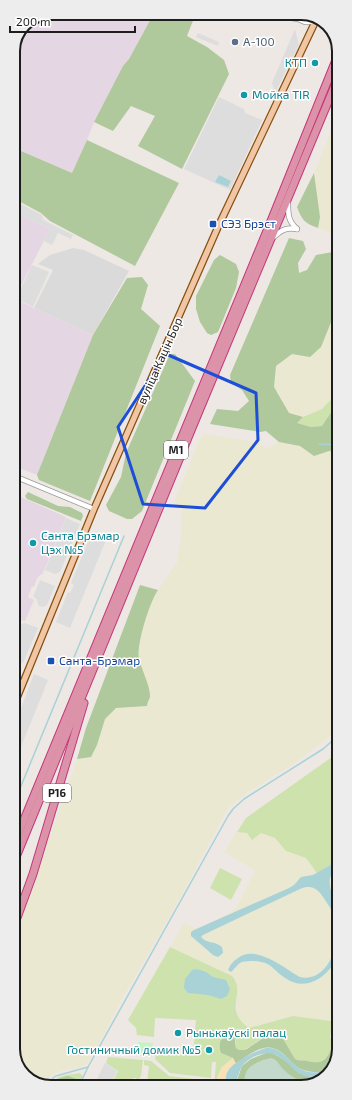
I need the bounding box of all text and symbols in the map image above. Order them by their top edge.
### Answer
scale bar [10,8,135,34]
text: 200 m [16,14,50,28]
place label: А-100 [243,34,275,48]
marker: А-100 [230,37,240,47]
place label: КТП [285,55,307,69]
marker: КТП [310,58,320,68]
place label: Мойка TIR [252,87,310,101]
marker: Мойка TIR [239,90,249,100]
place label: СЭЗ Брэст [221,216,276,230]
marker: СЭЗ Брэст [208,219,218,229]
street label: вуліца Кацін Бор [134,315,185,407]
road number: М1 [164,441,188,459]
place label: Санта Брэмар Цэх №5 [41,528,119,556]
marker: Санта Брэмар Цэх №5 [28,538,38,548]
place label: Санта-Брэмар [59,653,140,667]
marker: Санта-Брэмар [46,656,56,666]
road number: Р16 [43,784,71,802]
place label: Рынькаўскi палац [186,1025,286,1040]
marker: Рынькаўскi палац [173,1028,183,1038]
place label: Гостиничный домик №5 [67,1042,201,1056]
marker: Гостиничный домик №5 [204,1045,214,1055]

